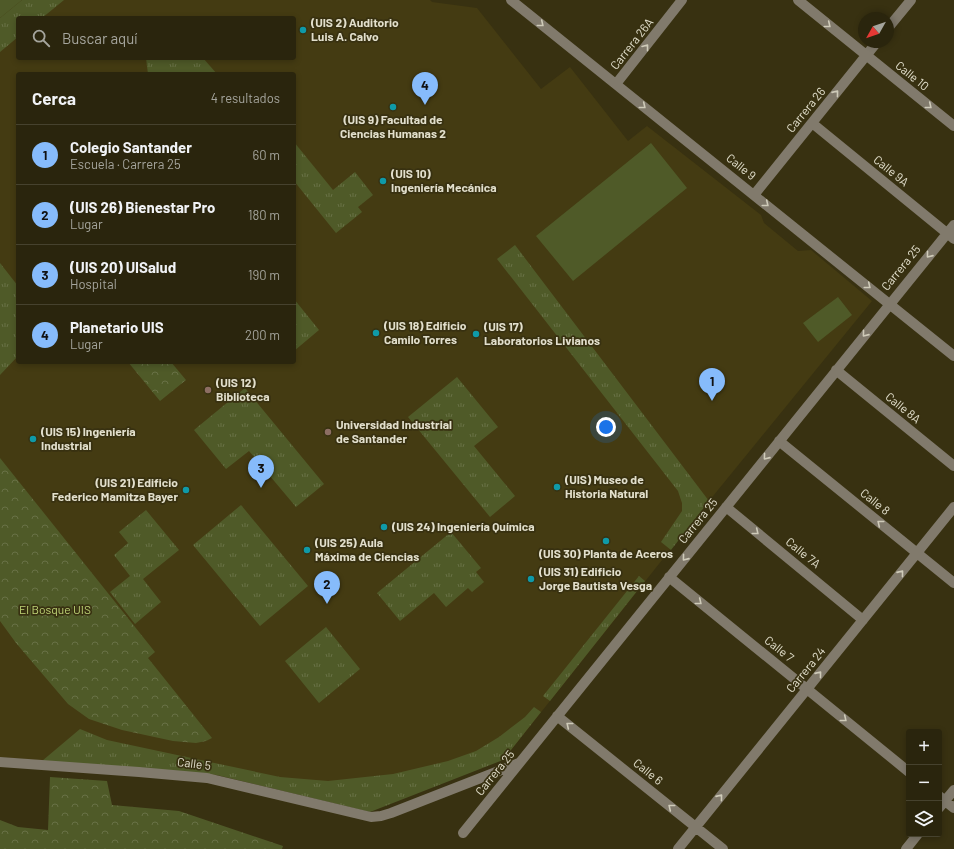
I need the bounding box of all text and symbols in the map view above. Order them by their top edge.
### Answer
north arrow [858,12,894,48]
place label: (UIS 2) Auditorio Luis A. Calvo [310,15,399,43]
street label: Carrera 26A [607,15,656,72]
search box [16,16,296,60]
one-way arrow [537,20,544,27]
one-way arrow [824,20,831,27]
marker: (UIS 2) Auditorio Luis A. Calvo [298,25,308,35]
icon: search [30,27,52,49]
text: Buscar aquí [62,29,138,47]
one-way arrow [641,44,648,51]
street label: Calle 10 [893,58,932,93]
pin: 4 [412,72,438,105]
street label: Carrera 26 [783,84,828,135]
text: Cerca [32,88,76,108]
text: 4 resultados [211,90,280,106]
one-way arrow [832,90,839,97]
one-way arrow [638,101,645,108]
marker: (UIS 9) Facultad de Ciencias Humanas 2 [388,102,398,112]
one-way arrow [925,102,932,109]
place label: (UIS 9) Facultad de Ciencias Humanas 2 [340,112,446,140]
text: Colegio Santander [70,138,192,156]
text: 1 [43,147,47,163]
text: 60 m [253,147,280,163]
street label: Calle 9 [724,150,759,182]
street label: Calle 9A [871,152,912,189]
text: Escuela · Carrera 25 [70,156,181,172]
place label: (UIS 10) Ingeniería Mecánica [390,166,497,194]
marker: (UIS 10) Ingeniería Mecánica [378,176,388,186]
text: (UIS 26) Bienestar Pro [70,198,215,216]
one-way arrow [762,200,769,207]
text: 2 [41,207,49,223]
text: 180 m [248,207,280,223]
text: Lugar [70,216,103,232]
street label: Carrera 25 [878,242,923,293]
one-way arrow [927,250,934,257]
text: (UIS 20) UISalud [70,258,176,276]
text: 3 [41,267,49,283]
text: 190 m [248,267,280,283]
text: Hospital [70,276,117,292]
one-way arrow [863,281,870,288]
text: Planetario UIS [70,318,164,336]
place label: (UIS 18) Edificio Camilo Torres [383,318,467,346]
place label: (UIS 17) Laboratorios Livianos [483,319,600,347]
text: 4 [41,327,49,343]
text: 200 m [245,327,280,343]
marker: (UIS 18) Edificio Camilo Torres [371,328,381,338]
marker: (UIS 17) Laboratorios Livianos [471,329,481,339]
one-way arrow [863,329,870,336]
text: Lugar [70,336,103,352]
pin: 1 [699,368,725,401]
place label: (UIS 12) Biblioteca [215,375,270,403]
marker: (UIS 12) Biblioteca [203,385,213,395]
street label: Calle 8A [883,389,924,426]
place label: Universidad Industrial de Santander [336,417,452,445]
your location [596,417,616,437]
place label: (UIS 15) Ingeniería Industrial [40,424,136,452]
marker: Universidad Industrial de Santander [323,427,333,437]
marker: (UIS 15) Ingeniería Industrial [28,434,38,444]
one-way arrow [764,452,771,459]
pin: 3 [248,455,274,488]
place label: (UIS) Museo de Historia Natural [564,472,648,500]
place label: (UIS 21) Edificio Federico Mamitza Bayer [52,475,178,503]
marker: (UIS) Museo de Historia Natural [552,482,562,492]
marker: (UIS 21) Edificio Federico Mamitza Bayer [181,485,191,495]
street label: Calle 8 [858,485,893,517]
street label: Carrera 25 [675,495,720,546]
place label: (UIS 24) Ingeniería Química [391,519,535,533]
one-way arrow [878,521,885,528]
marker: (UIS 24) Ingeniería Química [379,522,389,532]
one-way arrow [751,527,758,534]
street label: Calle 7A [783,534,824,570]
place label: (UIS 25) Aula Máxima de Ciencias [314,535,419,563]
marker: (UIS 30) Planta de Aceros [601,536,611,546]
marker: (UIS 25) Aula Máxima de Ciencias [302,545,312,555]
place label: (UIS 30) Planta de Aceros [538,546,673,560]
one-way arrow [682,553,689,561]
place label: (UIS 31) Edificio Jorge Bautista Vesga [538,564,652,592]
one-way arrow [897,570,904,577]
pin: 2 [314,571,340,604]
marker: (UIS 31) Edificio Jorge Bautista Vesga [526,574,536,584]
one-way arrow [695,597,702,604]
park label: El Bosque UIS [19,602,91,616]
street label: Calle 7 [762,632,797,664]
street label: Carrera 24 [783,644,828,695]
one-way arrow [815,671,822,678]
one-way arrow [839,714,846,721]
one-way arrow [567,723,574,730]
map controls [906,729,942,837]
button: + [906,729,942,765]
street label: Carrera 25 [472,747,517,798]
street label: Calle 5 [176,754,212,772]
street label: Calle 6 [631,755,666,787]
button: − [906,765,942,801]
one-way arrow [716,794,723,801]
button: layers [906,801,942,837]
one-way arrow [668,804,675,811]

